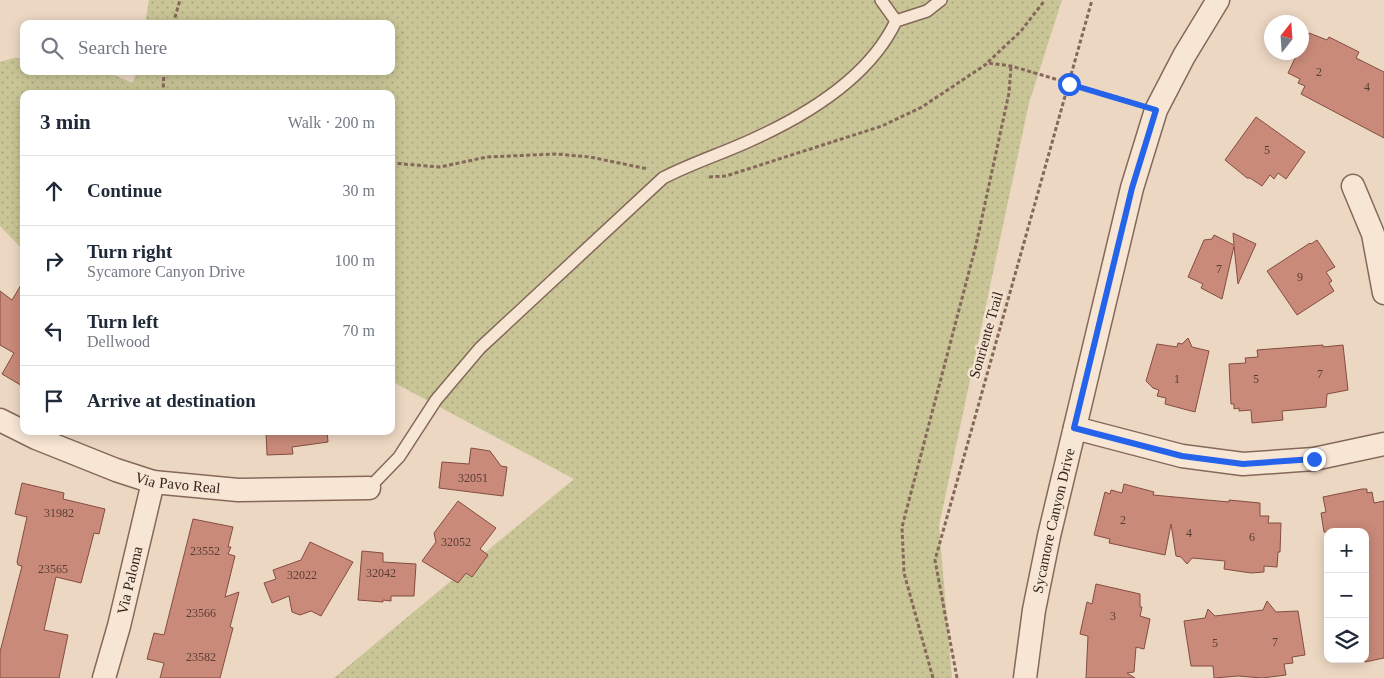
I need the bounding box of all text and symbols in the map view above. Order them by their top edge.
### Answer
north arrow [1264,15,1309,60]
search box [20,20,395,75]
icon: search [38,34,66,62]
text: Search here [78,37,167,58]
house number: 2 [1316,65,1322,79]
route start [1058,73,1081,96]
house number: 4 [1364,80,1370,94]
text: 3 min [40,110,91,134]
text: Walk · 200 m [288,114,375,131]
house number: 5 [1264,143,1270,157]
icon: ahead [40,177,68,205]
text: Continue [87,180,162,201]
text: 30 m [343,182,375,199]
text: Turn right [87,241,172,262]
icon: right [40,247,68,275]
text: 100 m [335,252,375,269]
house number: 7 [1216,262,1222,276]
text: Sycamore Canyon Drive [87,263,245,280]
house number: 9 [1297,270,1303,284]
street label: Sonriente Trail [966,290,1006,380]
text: Turn left [87,311,159,332]
icon: left [40,317,68,345]
text: 70 m [343,322,375,339]
text: Dellwood [87,333,150,350]
house number: 7 [1317,367,1323,381]
house number: 1 [1174,372,1180,386]
house number: 5 [1253,372,1259,386]
icon: arrive [40,387,68,415]
text: Arrive at destination [87,390,256,411]
street label: Sycamore Canyon Drive [1030,446,1078,595]
route end [1303,448,1326,471]
street label: Via Pavo Real [133,469,221,496]
house number: 32051 [458,471,488,485]
house number: 31982 [44,506,74,520]
house number: 2 [1120,513,1126,527]
house number: 4 [1186,526,1192,540]
map controls [1324,528,1369,663]
button: + [1324,528,1369,573]
house number: 6 [1249,530,1255,544]
house number: 32052 [441,535,471,549]
street label: Via Paloma [114,544,146,616]
house number: 23552 [190,544,220,558]
house number: 23565 [38,562,68,576]
house number: 32042 [366,566,396,580]
house number: 32022 [287,568,317,582]
button: − [1324,573,1369,618]
house number: 23566 [186,606,216,620]
house number: 3 [1110,609,1116,623]
button: layers [1324,618,1369,663]
house number: 7 [1272,635,1278,649]
house number: 5 [1212,636,1218,650]
house number: 23582 [186,650,216,664]

